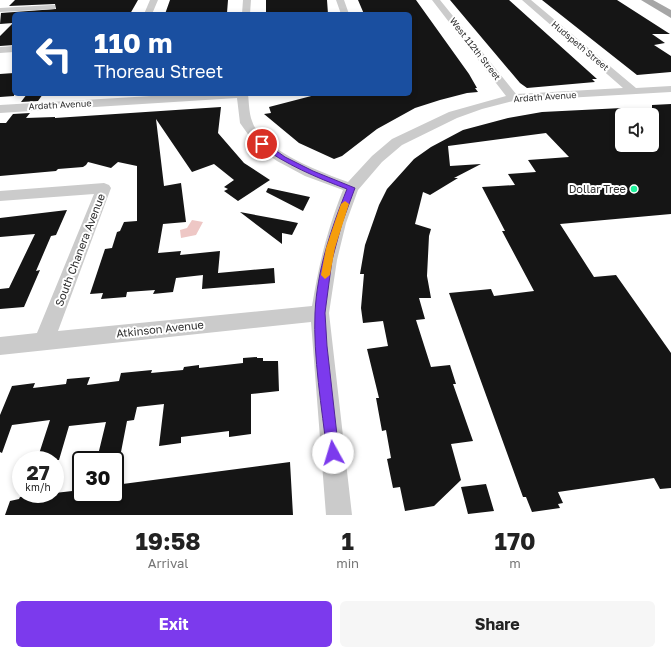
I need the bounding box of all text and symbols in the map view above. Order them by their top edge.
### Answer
street label: West 112th Street [448,15,503,82]
street label: Hudspeth Street [549,18,611,73]
text: 110 m [94,26,173,59]
icon: left [28,28,80,80]
text: Thoreau Street [94,60,223,82]
street label: Ardath Avenue [513,89,577,104]
street label: Ardath Avenue [28,97,92,112]
map controls [615,108,659,152]
button: sound [615,108,659,152]
pin [245,127,279,161]
icon: arrive [251,133,273,155]
place label: Dollar Tree [569,182,626,195]
marker: Dollar Tree [629,184,639,194]
street label: South Chanera Avenue [52,192,107,308]
street label: Atkinson Avenue [115,317,204,340]
position arrow [312,432,354,474]
speed limit sign: 30 [72,451,124,503]
text: 27 [26,460,50,484]
text: km/h [25,481,51,493]
text: 19:58 [135,526,201,555]
text: 1 [341,526,354,555]
text: 170 [495,526,536,555]
text: Arrival [148,555,188,571]
text: min [336,555,359,571]
text: m [509,555,521,571]
button: Exit [16,601,332,647]
button: Share [340,601,655,647]

